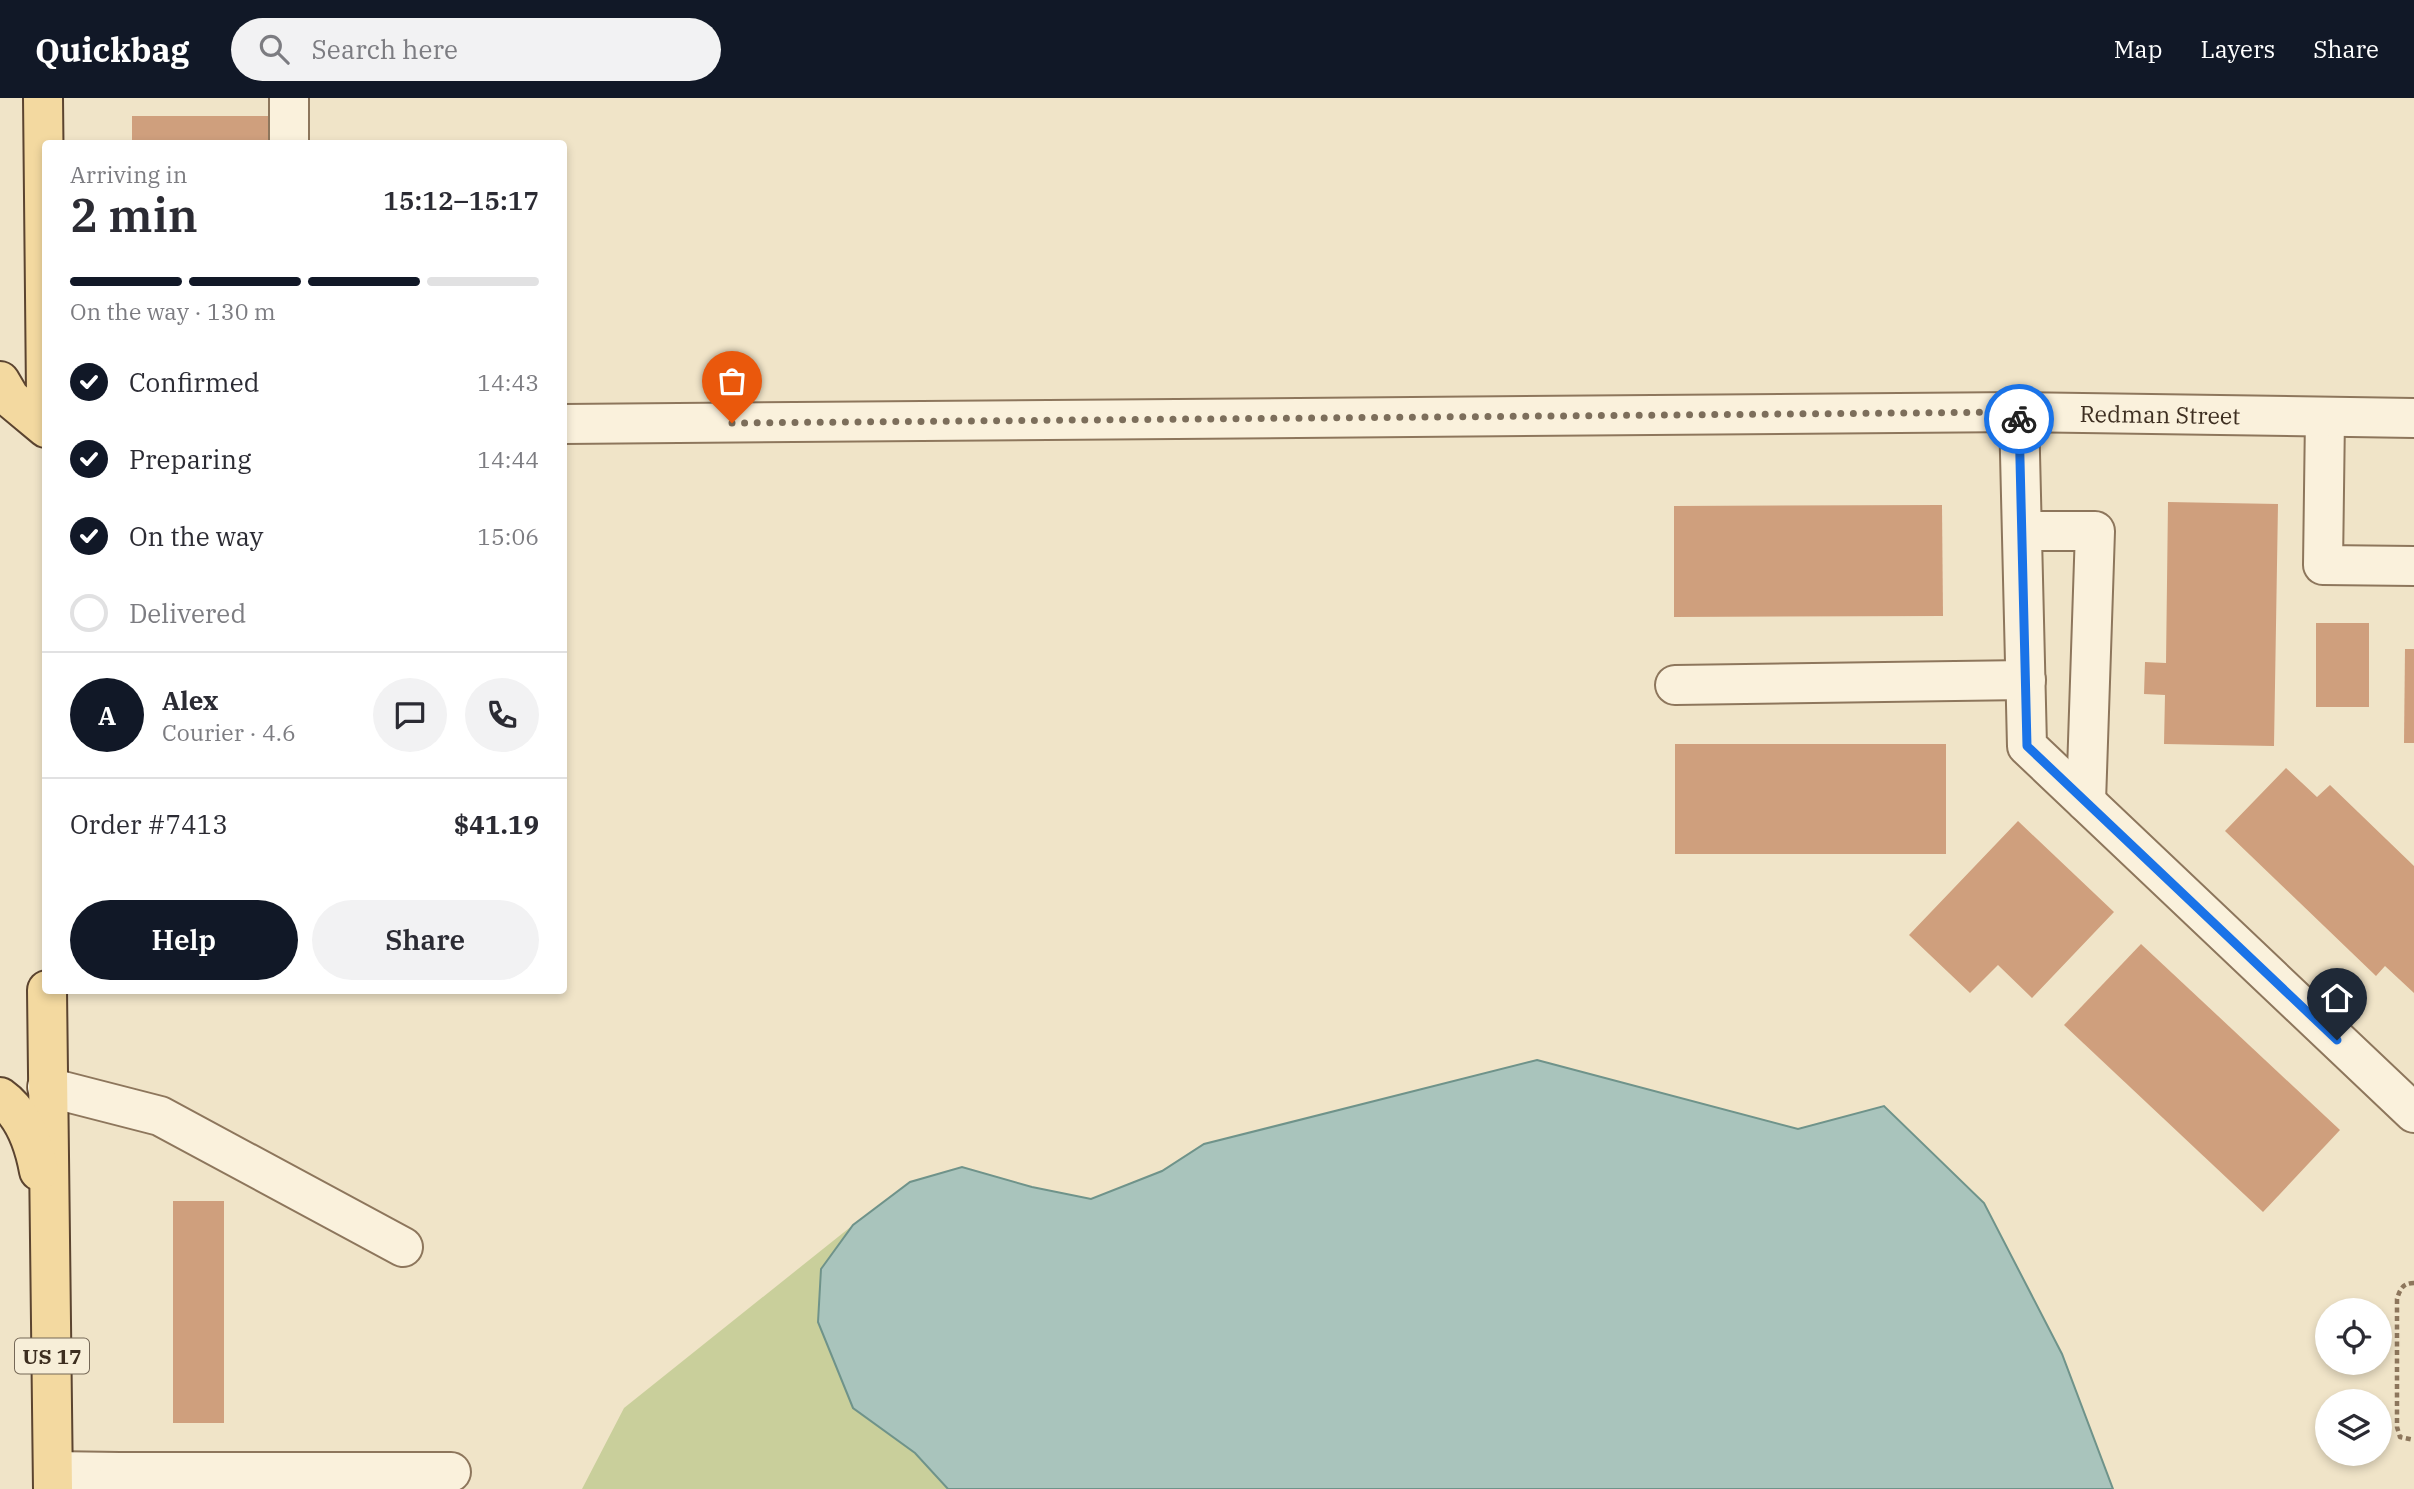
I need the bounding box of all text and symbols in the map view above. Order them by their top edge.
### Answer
search box [231,18,721,81]
text: Quickbag [35,28,189,71]
icon: search [255,30,293,68]
text: Search here [311,32,458,66]
text: Map [2114,33,2162,65]
text: Layers [2200,33,2275,65]
text: Share [2313,33,2379,65]
text: Arriving in [70,159,187,189]
text: 15:12–15:17 [383,183,539,217]
text: 2 min [70,185,198,245]
text: On the way · 130 m [70,296,276,326]
pin [702,351,762,423]
icon: bag [713,362,751,400]
icon: check [70,363,108,401]
text: Confirmed [129,365,260,399]
text: 14:43 [477,367,539,397]
courier [1984,384,2054,454]
street label: Redman Street [2079,398,2241,430]
icon: bike [2000,400,2038,438]
icon: check [70,440,108,478]
text: Preparing [129,442,251,476]
text: 14:44 [477,444,539,474]
icon: check [70,517,108,555]
text: On the way [129,519,263,553]
text: 15:06 [477,521,539,551]
text: Delivered [129,596,246,630]
button: chat [373,678,447,752]
button: phone [465,678,539,752]
text: Alex [162,683,218,717]
text: A [98,698,116,732]
text: Courier · 4.6 [162,717,296,747]
text: Order #7413 [70,807,228,841]
text: $41.19 [454,807,539,841]
button: Help [70,900,298,980]
button: Share [312,900,539,980]
pin [2307,968,2367,1040]
icon: home [2318,979,2356,1017]
map controls [2315,1298,2392,1466]
button: locate [2315,1298,2392,1375]
road number: US 17 [15,1338,89,1374]
button: layers [2315,1389,2392,1466]

